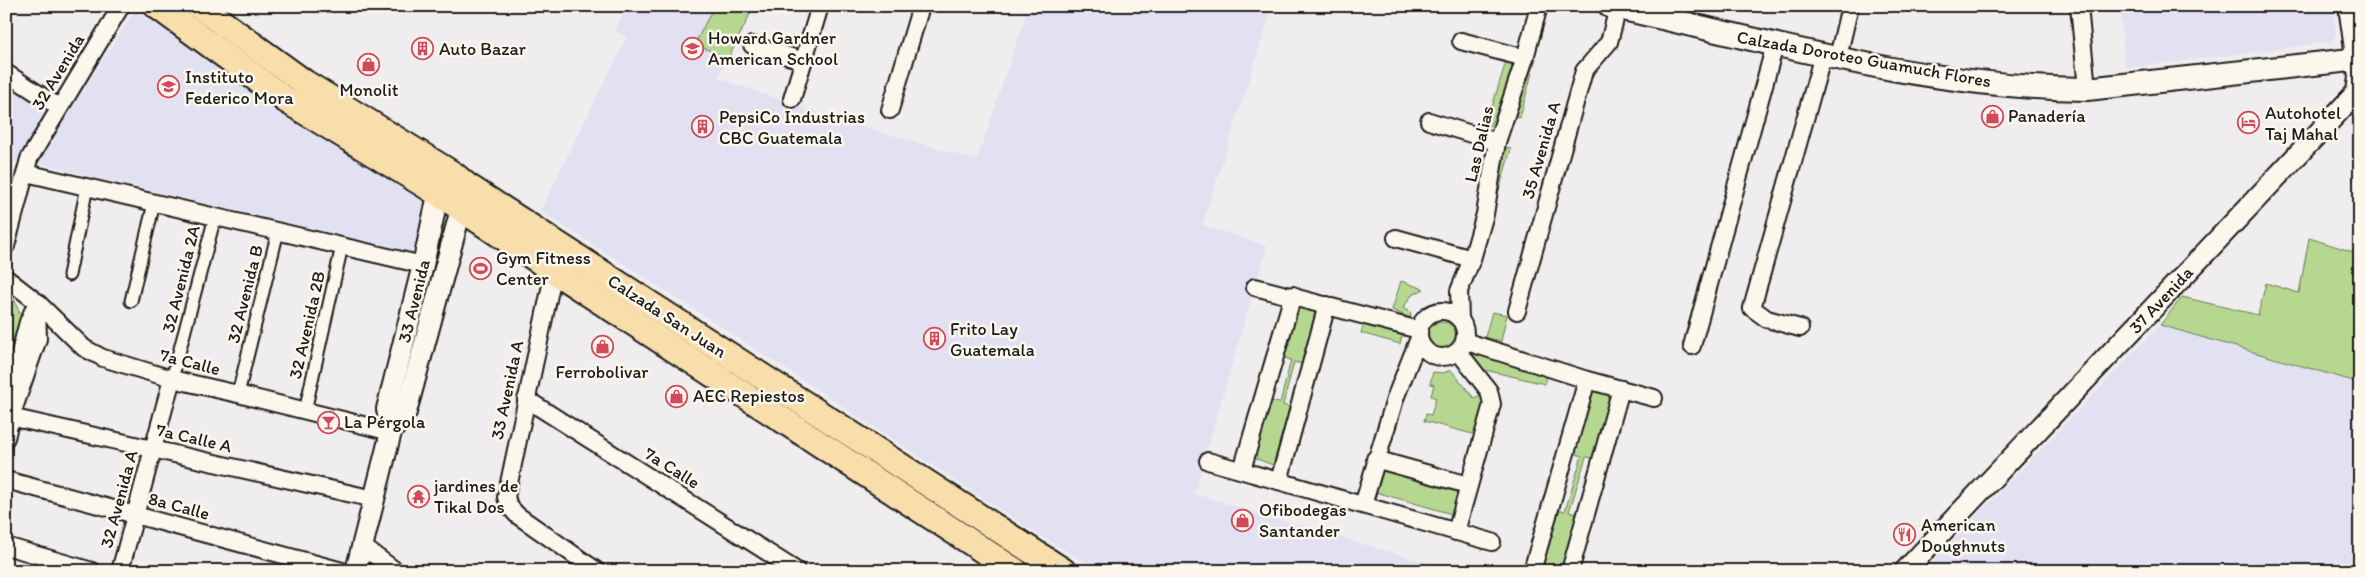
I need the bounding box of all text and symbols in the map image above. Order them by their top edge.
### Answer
street label: Calzada Doroteo Guamuch Flores [1735,26,1993,92]
place label: Howard Gardner American School [708,27,838,70]
street label: 32 Avenida [27,29,90,114]
school or university icon: Howard Gardner American School [680,36,704,60]
building icon: Auto Bazar [411,37,435,61]
place label: Auto Bazar [439,38,527,60]
shop icon: Monolit [357,53,381,77]
place label: Instituto Federico Mora [185,66,294,109]
school or university icon: Instituto Federico Mora [157,75,181,99]
place label: Monolit [339,79,399,101]
street label: 35 Avenida A [1517,98,1566,201]
place label: Autohotel Taj Mahal [2265,102,2341,145]
street label: Las Dalias [1460,104,1498,184]
shop icon: Panadería [1980,104,2004,128]
place label: Panadería [2008,105,2086,127]
place label: PepsiCo Industrias CBC Guatemala [719,106,865,149]
hotel icon: Autohotel Taj Mahal [2237,111,2261,135]
building icon: PepsiCo Industrias CBC Guatemala [691,115,715,139]
street label: 32 Avenida 2A [157,223,205,335]
street label: 32 Avenida B [222,243,268,345]
place label: Gym Fitness Center [496,247,591,290]
street label: 33 Avenida [393,256,435,345]
sports icon: Gym Fitness Center [468,256,492,280]
street label: 37 Avenida [2124,261,2198,338]
street label: 32 Avenida 2B [284,269,330,381]
street label: Calzada San Juan [604,269,731,363]
place label: Frito Lay Guatemala [950,318,1035,361]
building icon: Frito Lay Guatemala [922,327,946,351]
shop icon: Ferrobolivar [590,335,614,359]
street label: 33 Avenida A [486,338,528,442]
street label: 7a Calle [157,344,223,380]
place label: Ferrobolivar [556,361,649,383]
shop icon: AEC Repiestos [665,384,689,408]
place label: AEC Repiestos [693,385,805,407]
bar icon: La Pérgola [316,410,340,434]
place label: La Pérgola [344,411,426,433]
street label: 7a Calle A [154,419,235,458]
street label: 7a Calle [640,442,704,494]
street label: 32 Avenida A [95,447,143,550]
place label: jardines de Tikal Dos [433,475,518,518]
temple icon: jardines de Tikal Dos [406,484,430,508]
street label: 8a Calle [146,487,212,525]
place label: Ofibodegas Santander [1259,499,1347,542]
shop icon: Ofibodegas Santander [1231,508,1255,532]
place label: American Doughnuts [1921,514,2005,557]
restaurant icon: American Doughnuts [1893,523,1917,547]

